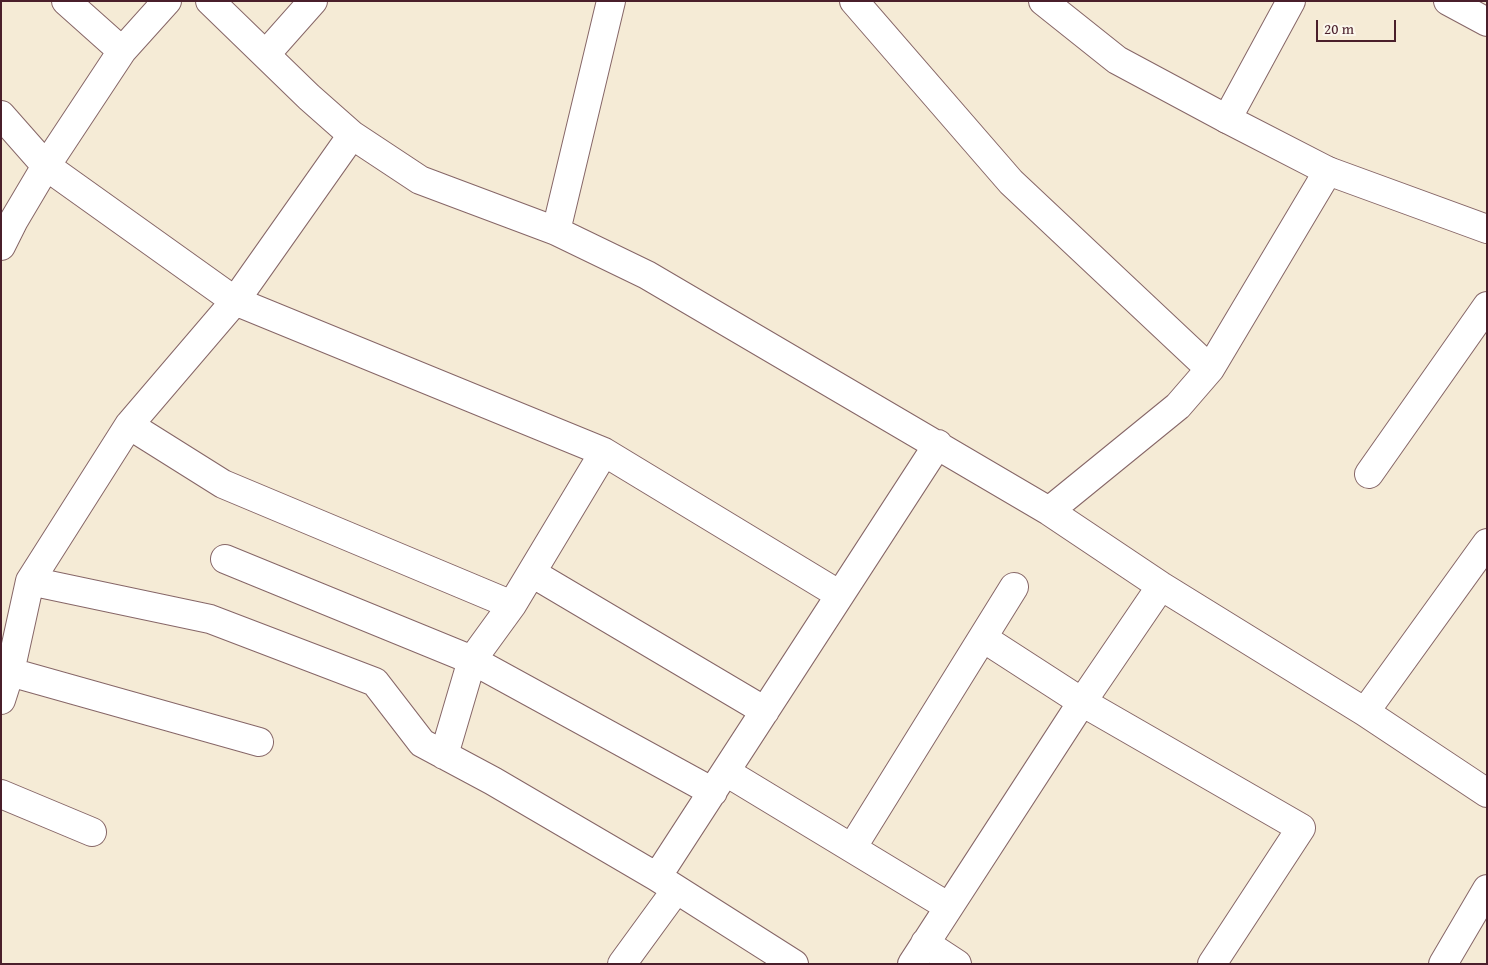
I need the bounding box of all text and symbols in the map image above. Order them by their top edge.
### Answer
scale bar [1318,10,1398,42]
text: 20 m [1324,18,1354,39]

